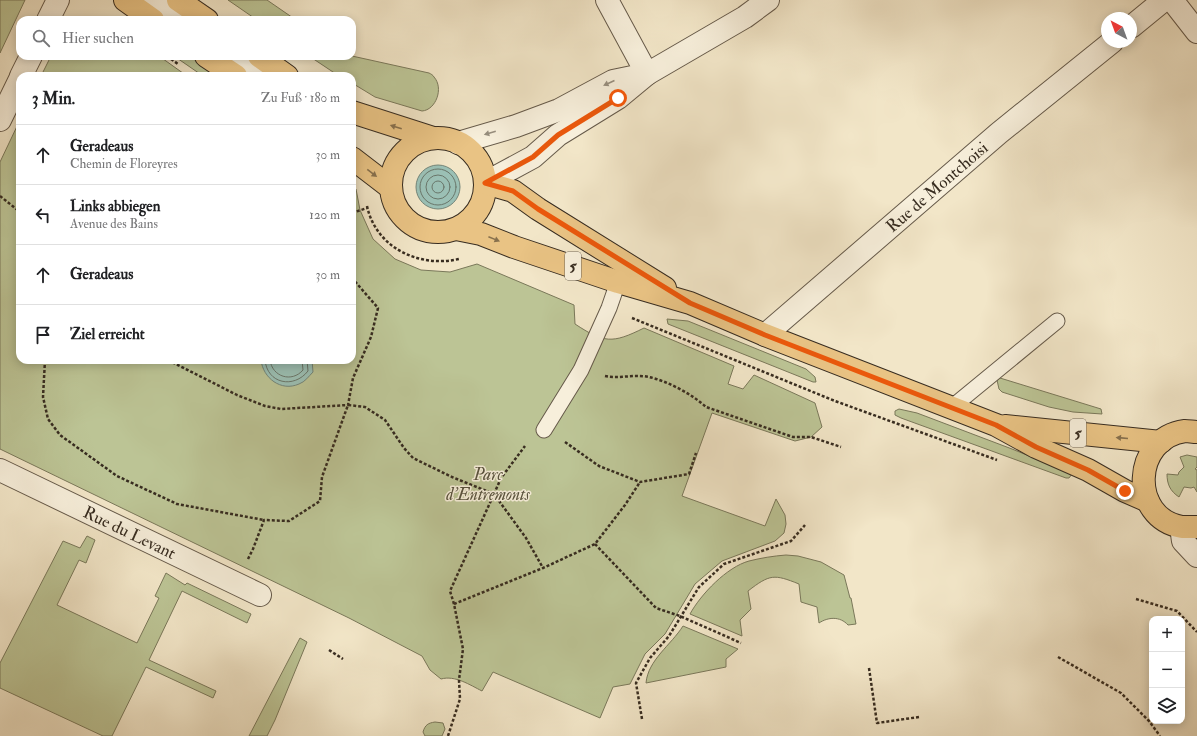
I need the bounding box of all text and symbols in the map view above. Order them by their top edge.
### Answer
north arrow [1101,12,1137,48]
search box [16,16,356,60]
icon: search [30,27,52,49]
text: Hier suchen [62,29,134,48]
one-way arrow [603,81,615,87]
text: 3 Min. [32,88,75,109]
route start [609,89,627,107]
text: Zu Fuß · 180 m [261,90,340,106]
one-way arrow [389,124,401,130]
one-way arrow [484,130,496,136]
text: Geradeaus [70,137,133,156]
street label: Rue de Montchoisi [882,137,992,236]
icon: ahead [32,144,54,166]
text: 30 m [316,147,340,163]
text: Chemin de Floreyres [70,156,178,172]
one-way arrow [366,169,377,177]
text: Links abbiegen [70,197,160,216]
icon: left [32,204,54,226]
text: 120 m [309,207,340,223]
text: Avenue des Bains [70,216,158,232]
one-way arrow [488,236,500,242]
road number: 5 [565,252,581,280]
icon: ahead [32,264,54,286]
text: Geradeaus [70,265,133,284]
text: 30 m [316,267,340,283]
icon: arrive [32,324,54,346]
text: Ziel erreicht [70,325,145,344]
road number: 5 [1070,419,1086,447]
one-way arrow [1116,434,1128,441]
park label: Parc d’Entremonts [445,464,530,505]
route end [1116,482,1134,500]
street label: Rue du Levant [80,501,180,564]
map controls [1149,616,1185,724]
button: + [1149,616,1185,652]
button: − [1149,652,1185,688]
button: layers [1149,688,1185,724]

